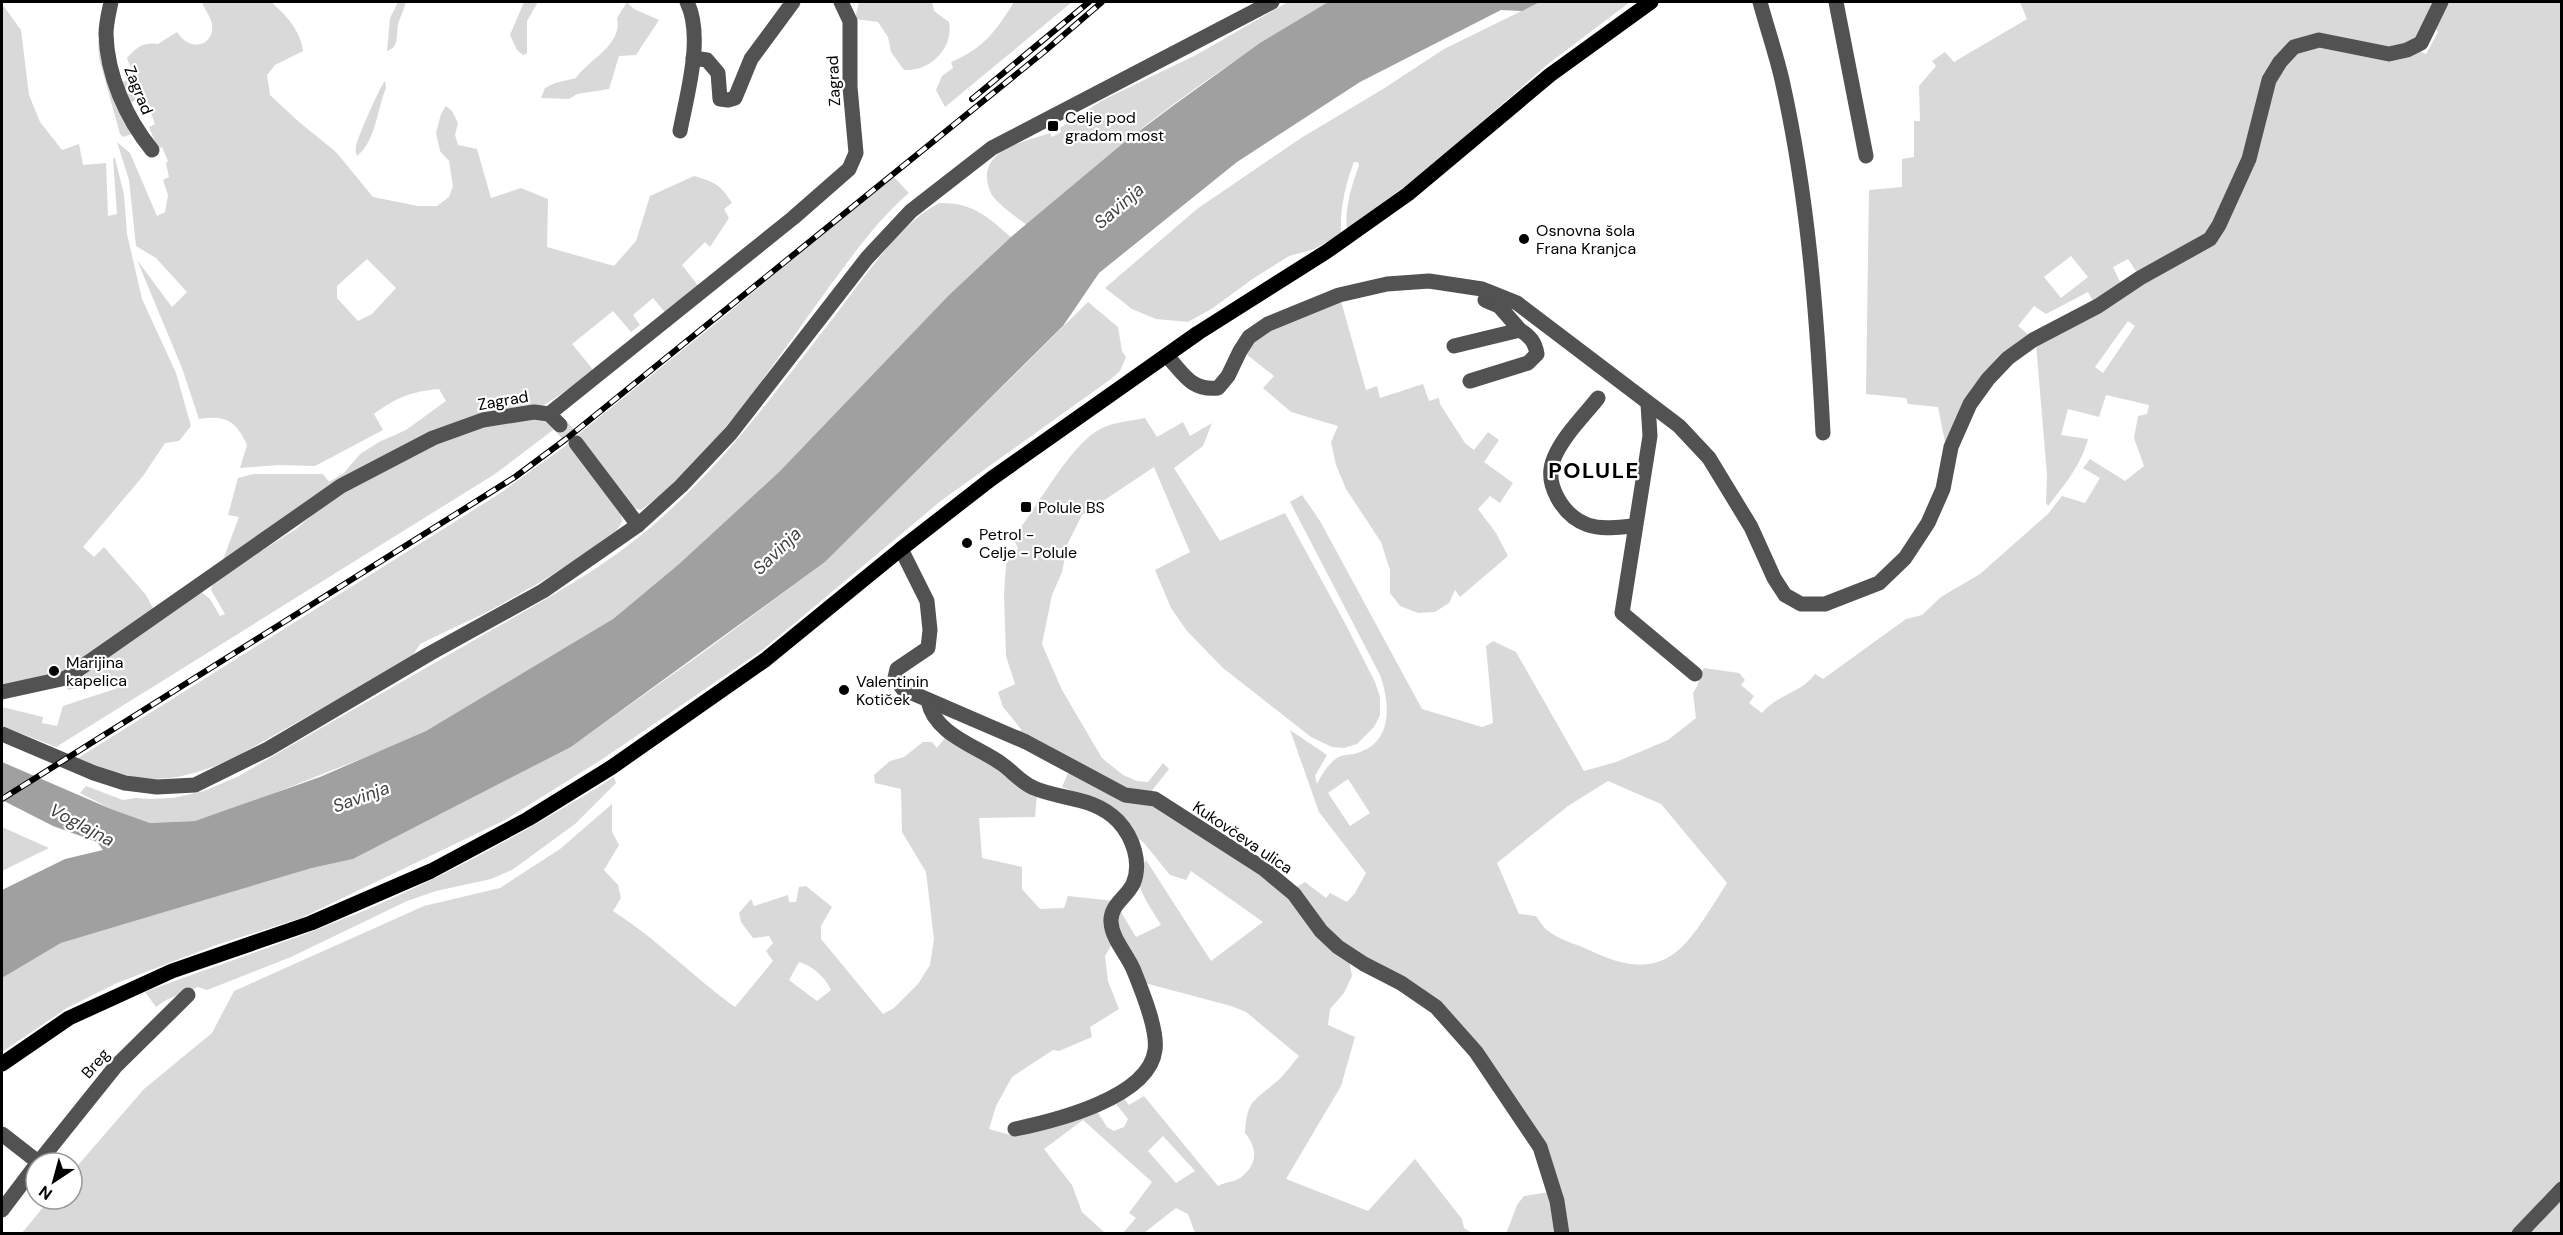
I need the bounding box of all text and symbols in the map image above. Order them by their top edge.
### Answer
street label: Zagrad [822,55,845,107]
street label: Zagrad [119,63,158,118]
place label: Celje pod gradom most [1065,107,1164,146]
marker: Celje pod gradom most [1046,119,1060,133]
water label: Savinja [1089,178,1149,234]
place label: Osnovna šola Frana Kranjca [1536,220,1636,259]
marker: Osnovna šola Frana Kranjca [1517,232,1531,246]
street label: Zagrad [476,386,530,415]
district label: POLULE [1548,456,1640,485]
place label: Polule BS [1038,497,1105,518]
marker: Polule BS [1019,500,1033,514]
water label: Savinja [747,522,807,580]
place label: Petrol - Celje - Polule [979,524,1077,563]
marker: Petrol - Celje - Polule [960,536,974,550]
place label: Marijina kapelica [66,652,127,691]
marker: Marijina kapelica [47,664,61,678]
place label: Valentinin Kotiček [856,671,929,710]
marker: Valentinin Kotiček [837,683,851,697]
water label: Savinja [329,776,393,818]
street label: Kukovčeva ulica [1189,796,1297,879]
water label: Voglajna [45,798,119,852]
street label: Breg [77,1044,114,1083]
north arrow [24,1151,84,1211]
text: N [35,1181,56,1205]

